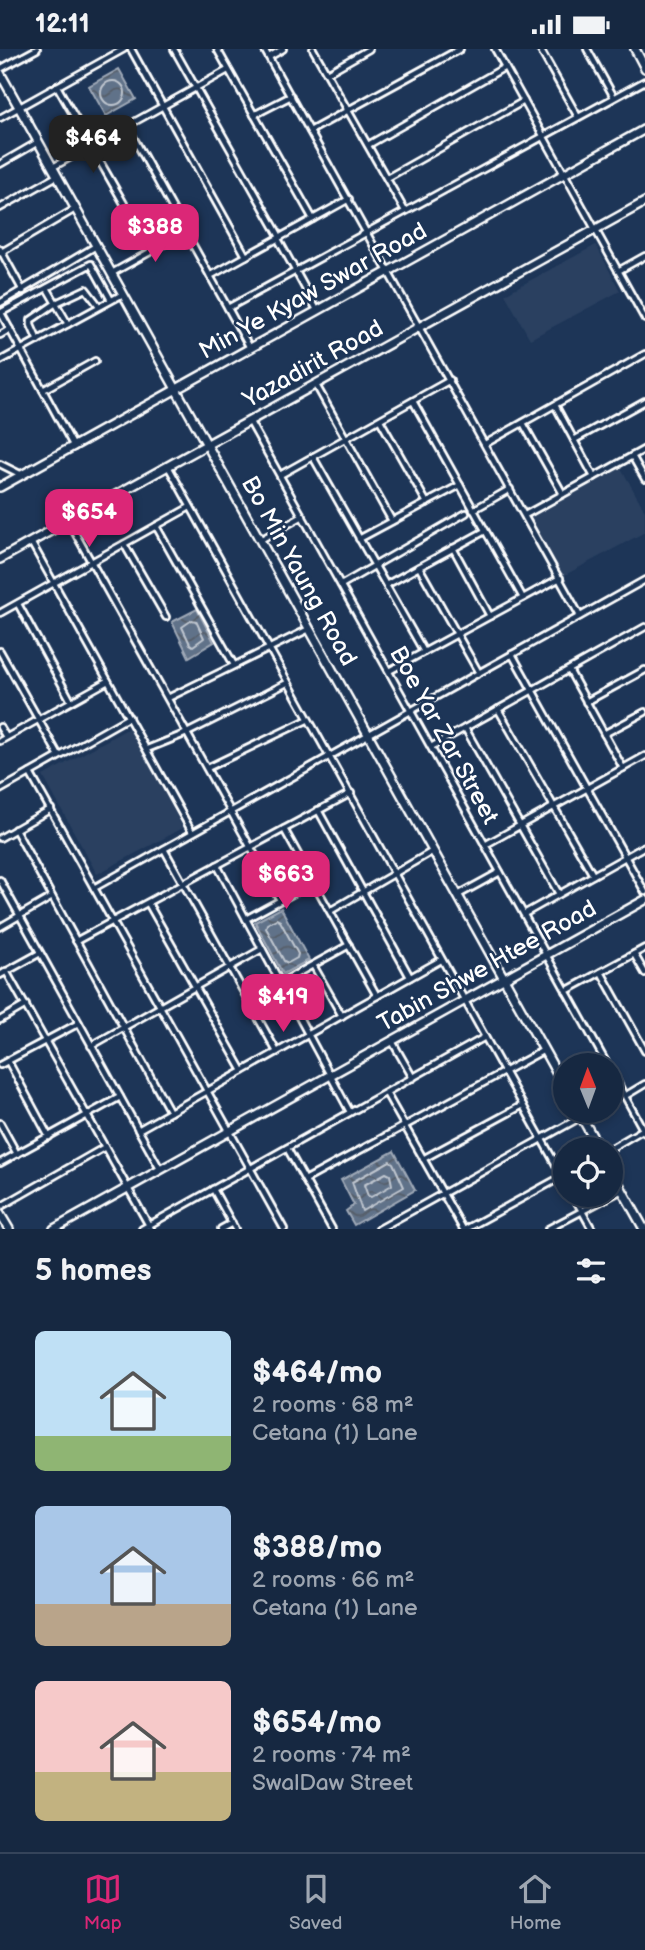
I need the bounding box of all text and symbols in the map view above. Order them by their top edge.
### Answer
text: 12:11 [35,9,90,40]
pin: $464 [52,115,134,175]
text: $464 [65,124,121,152]
pin: $388 [114,205,196,264]
text: $388 [127,213,183,241]
street label: Min Ye Kyaw Swar Road [194,216,432,366]
street label: Yazadirit Road [237,314,388,415]
street label: Bo Min Yaung Road [235,471,363,671]
pin: $654 [48,489,130,549]
text: $654 [61,498,117,526]
street label: Boe Yar Zar Street [383,641,505,830]
pin: $663 [245,851,327,911]
text: $663 [258,860,314,888]
street label: Tabin Shwe Htee Road [373,894,601,1038]
pin: $419 [242,975,324,1034]
text: $419 [257,983,309,1011]
north arrow [553,1053,623,1123]
map controls [553,1053,623,1207]
button: locate [553,1137,623,1207]
icon: filters [572,1252,610,1290]
text: 5 homes [35,1253,152,1289]
text: $464/mo [252,1355,382,1391]
icon: home [91,1359,175,1443]
text: 2 rooms · 68 m² [252,1391,414,1419]
text: Cetana (1) Lane [252,1419,418,1447]
text: $388/mo [252,1530,382,1566]
icon: home [91,1534,175,1618]
text: 2 rooms · 66 m² [252,1566,414,1594]
text: Cetana (1) Lane [252,1594,418,1622]
text: $654/mo [252,1705,382,1741]
icon: home [91,1709,175,1793]
text: 2 rooms · 74 m² [252,1741,411,1769]
text: SwalDaw Street [252,1769,413,1797]
tab: Map [84,1870,122,1935]
tab: Saved [289,1870,342,1935]
tab: Home [510,1870,561,1935]

